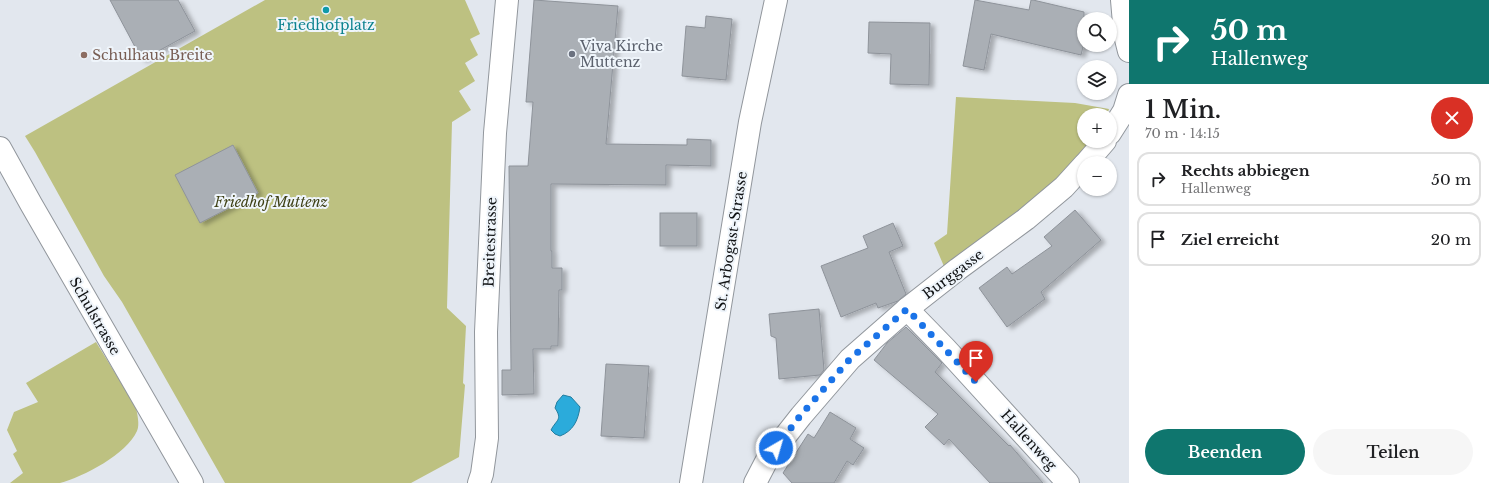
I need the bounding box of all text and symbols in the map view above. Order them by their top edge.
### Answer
marker: Friedhofplatz [321,5,331,15]
map controls [1077,12,1117,196]
button: search [1077,12,1117,52]
text: 50 m [1211,13,1287,48]
place label: Friedhofplatz [277,16,375,34]
icon: right [1145,16,1197,68]
place label: Viva Kirche Muttenz [579,37,663,71]
place label: Schulhaus Breite [92,46,213,64]
text: Hallenweg [1211,48,1308,70]
marker: Viva Kirche Muttenz [567,49,577,59]
marker: Schulhaus Breite [79,50,89,60]
button: layers [1077,60,1117,100]
text: 1 Min. [1145,95,1221,124]
button: close [1431,97,1473,139]
button: + [1077,108,1117,148]
text: 70 m · 14:15 [1145,125,1220,142]
button: − [1077,156,1117,196]
text: Rechts abbiegen [1181,161,1310,180]
icon: right [1147,168,1169,190]
street label: St. Arbogast-Strasse [711,170,751,312]
text: 50 m [1431,170,1471,189]
text: Hallenweg [1181,180,1251,197]
park label: Friedhof Muttenz [213,193,328,211]
street label: Breitestrasse [479,197,501,287]
icon: arrive [1147,228,1169,250]
text: Ziel erreicht [1181,230,1279,249]
text: 20 m [1431,230,1471,249]
street label: Burggasse [919,245,987,303]
street label: Schulstrasse [65,274,125,358]
pin [959,341,993,382]
icon: arrive [965,347,987,369]
street label: Hallenweg [997,406,1061,474]
position arrow [755,427,797,469]
button: Beenden [1145,429,1305,475]
button: Teilen [1313,429,1473,475]

